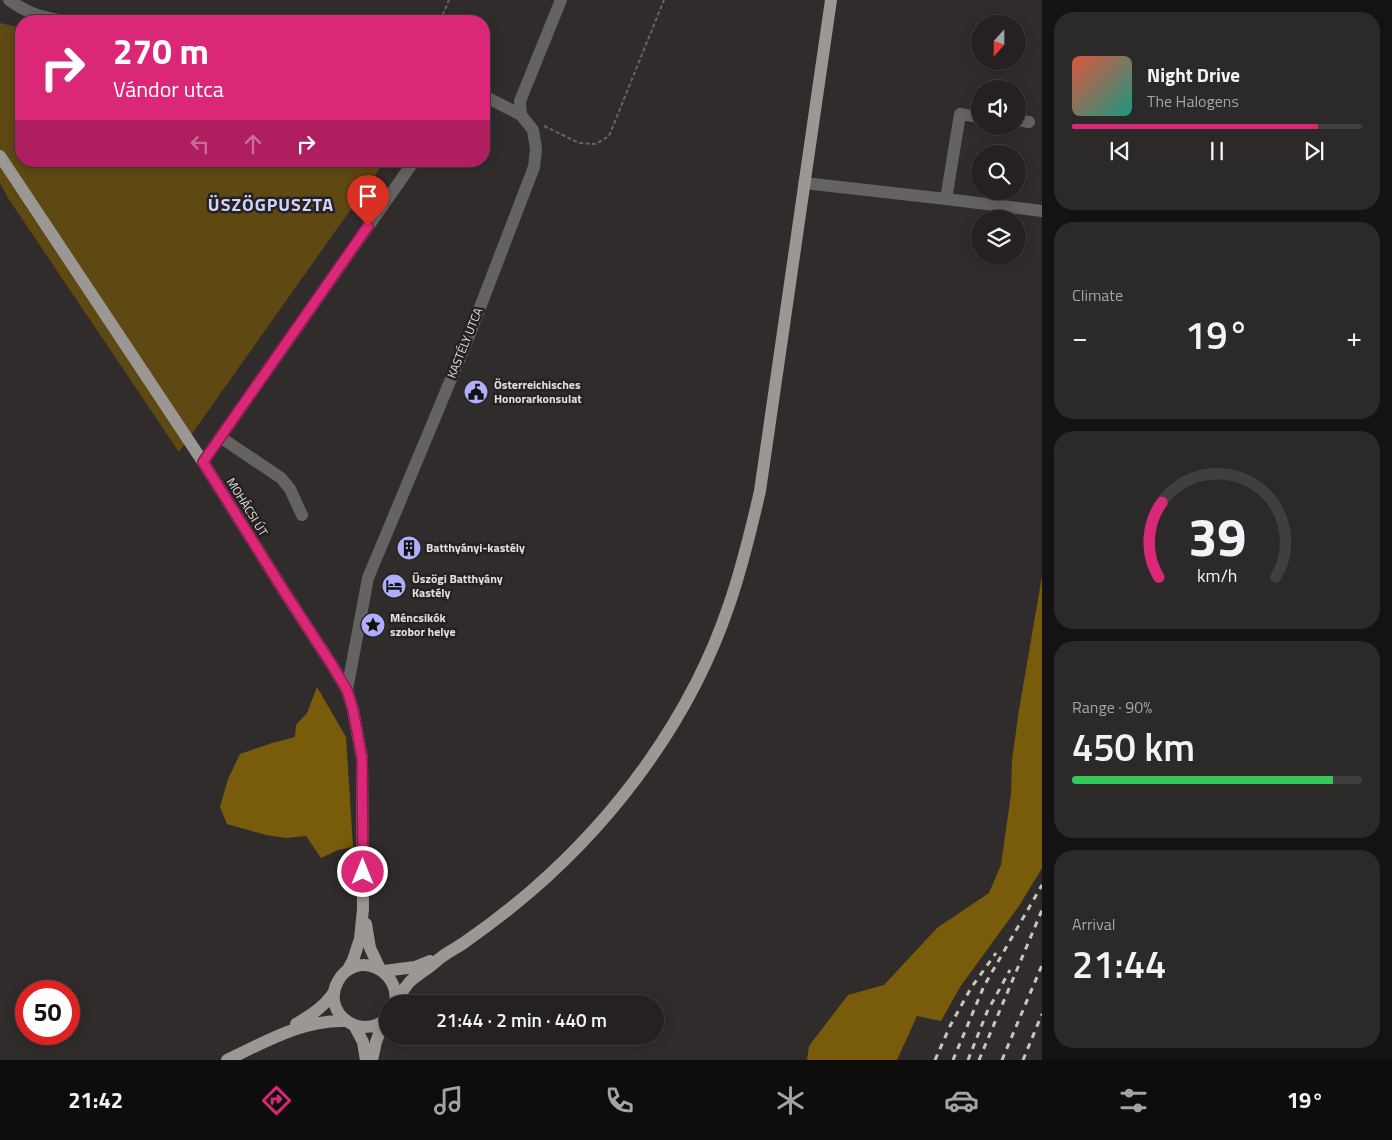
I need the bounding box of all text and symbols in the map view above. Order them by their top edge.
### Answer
north arrow [971,15,1026,70]
map controls [971,15,1026,265]
text: 270 m [113,24,209,78]
icon: right [30,35,95,100]
text: Night Drive [1147,60,1240,89]
text: Vándor utca [113,72,224,106]
button: sound [971,80,1026,135]
text: The Halogens [1147,89,1239,113]
icon: left [186,130,214,158]
icon: ahead [239,130,267,158]
icon: right [292,130,320,158]
icon: previous [1106,137,1134,165]
icon: pause [1203,137,1231,165]
icon: next [1300,137,1328,165]
button: search [971,145,1026,200]
pin [347,175,389,226]
icon: arrive [354,182,382,210]
district label: ÜSZÖGPUSZTA [208,191,334,218]
button: layers [971,210,1026,265]
text: Climate [1072,283,1123,307]
street label: KASTÉLY UTCA [442,305,487,381]
text: 19° [1185,306,1249,364]
text: − [1072,315,1088,358]
text: + [1346,315,1362,358]
place label: Österreichisches Honorarkonsulat [494,375,582,408]
public building icon: Österreichisches Honorarkonsulat [463,379,489,405]
street label: MOHÁCSI ÚT [222,474,273,540]
text: 39 [1188,497,1246,576]
building icon: Batthyányi-kastély [396,535,422,561]
place label: Batthyányi-kastély [426,538,525,557]
text: km/h [1197,562,1237,589]
place label: Üszögi Batthyány Kastély [412,569,503,602]
hotel icon: Üszögi Batthyány Kastély [381,573,407,599]
place label: Méncsikók szobor helye [390,608,456,641]
place icon: Méncsikók szobor helye [360,612,386,638]
text: Range · 90% [1072,695,1152,719]
text: 450 km [1072,718,1195,776]
position arrow [336,845,388,897]
text: Arrival [1072,912,1115,936]
text: 21:44 [1072,935,1166,993]
speed limit sign: 50 [15,980,80,1045]
text: 21:44 · 2 min · 440 m [436,1005,607,1034]
text: 21:42 [68,1083,123,1117]
icon: directions [259,1083,294,1118]
icon: music [431,1083,466,1118]
icon: phone [602,1083,637,1118]
icon: climate [773,1083,808,1118]
icon: car [944,1083,979,1118]
icon: filters [1116,1083,1151,1118]
text: 19° [1287,1083,1324,1117]

